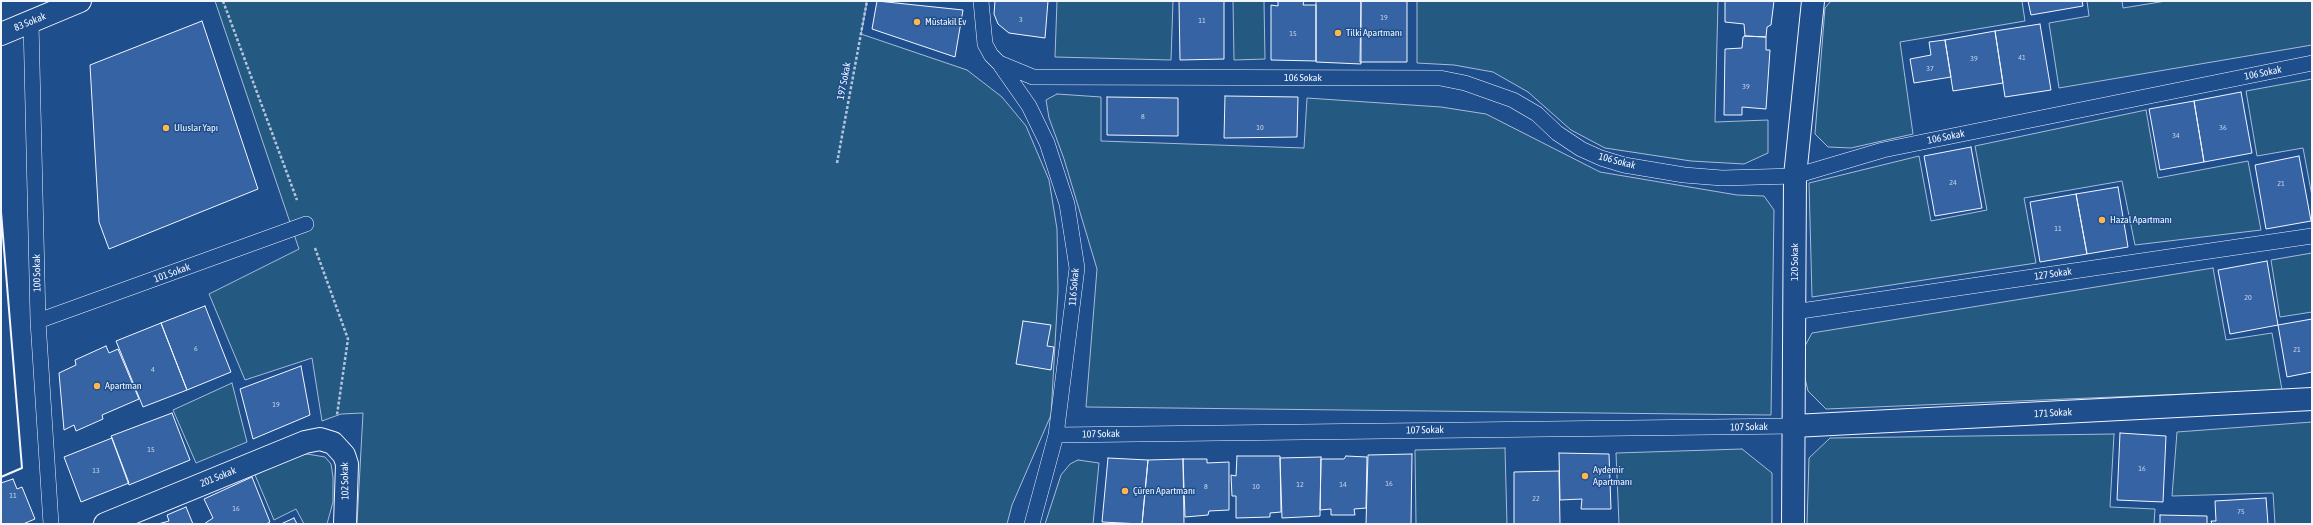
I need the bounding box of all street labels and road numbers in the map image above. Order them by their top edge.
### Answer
street label: 83 Sokak [12,10,48,34]
street label: 197 Sokak [835,61,853,101]
street label: 106 Sokak [2243,64,2283,82]
street label: 106 Sokak [1284,72,1322,84]
street label: 106 Sokak [1926,128,1966,146]
street label: 106 Sokak [1597,150,1637,172]
street label: 120 Sokak [1789,243,1801,281]
street label: 100 Sokak [31,254,43,292]
street label: 101 Sokak [152,261,192,285]
street label: 127 Sokak [2033,265,2073,283]
street label: 116 Sokak [1066,268,1082,306]
street label: 171 Sokak [2034,406,2072,420]
street label: 107 Sokak [1730,421,1768,433]
street label: 107 Sokak [1406,424,1444,436]
street label: 107 Sokak [1082,428,1120,440]
street label: 102 Sokak [339,462,351,500]
street label: 201 Sokak [198,464,238,490]

